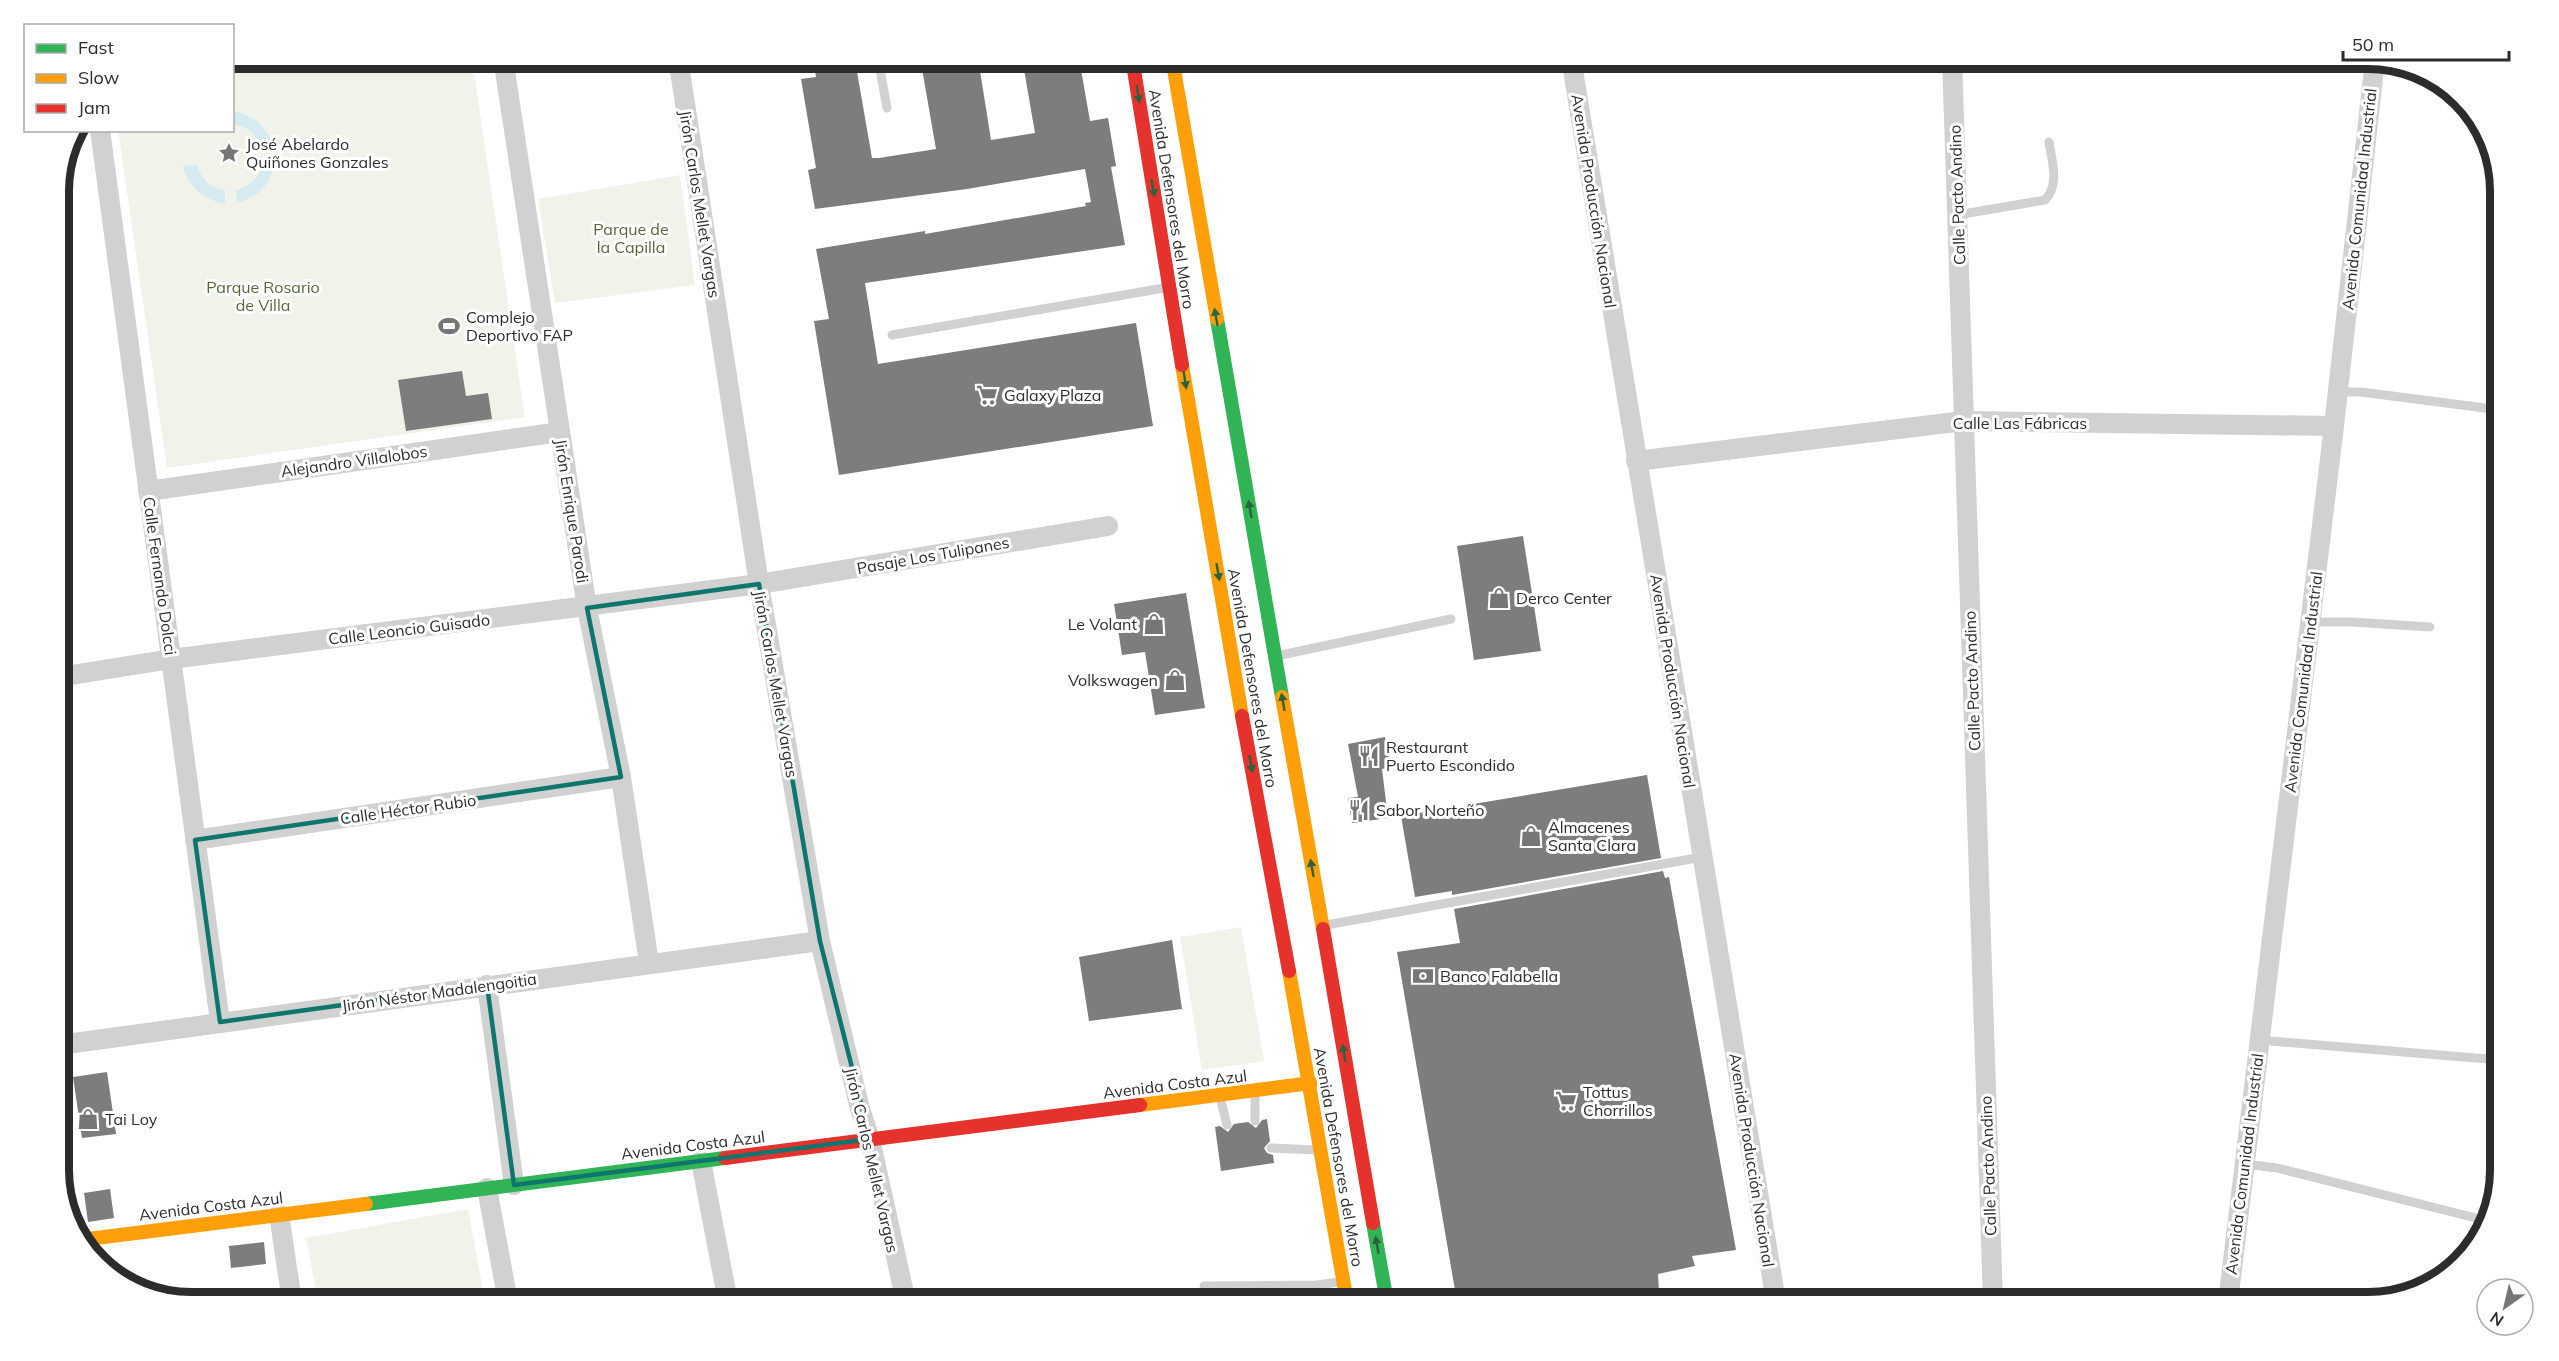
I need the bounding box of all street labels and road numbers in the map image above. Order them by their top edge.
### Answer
street label: Avenida Comunidad Industrial [2337,87,2381,311]
street label: Avenida Defensores del Morro [1145,88,1199,310]
street label: Avenida Producción Nacional [1567,93,1621,309]
street label: Jirón Carlos Mellet Vargas [675,109,725,299]
street label: Calle Pacto Andino [1945,125,1969,265]
street label: Calle Las Fábricas [1953,413,2087,433]
street label: Jirón Enrique Parodi [551,438,593,584]
street label: Alejandro Villalobos [280,441,428,481]
street label: Calle Fernando Dolcci [139,496,181,656]
street label: Pasaje Los Tulipanes [855,532,1011,578]
street label: Avenida Defensores del Morro [1224,567,1282,789]
street label: Avenida Comunidad Industrial [2279,570,2327,794]
street label: Avenida Producción Nacional [1646,573,1700,789]
street label: Jirón Carlos Mellet Vargas [750,589,802,779]
street label: Calle Leoncio Guisado [327,609,491,649]
street label: Calle Pacto Andino [1960,611,1984,751]
street label: Calle Héctor Rubio [339,790,477,828]
street label: Jirón Néstor Madalengoitia [340,968,538,1016]
street label: Avenida Defensores del Morro [1310,1046,1368,1268]
street label: Avenida Producción Nacional [1725,1052,1779,1268]
street label: Avenida Comunidad Industrial [2220,1052,2268,1276]
street label: Jirón Carlos Mellet Vargas [841,1065,903,1255]
street label: Avenida Costa Azul [1102,1065,1248,1103]
street label: Calle Pacto Andino [1976,1096,2000,1236]
street label: Avenida Costa Azul [620,1126,766,1164]
street label: Avenida Costa Azul [138,1187,284,1225]

